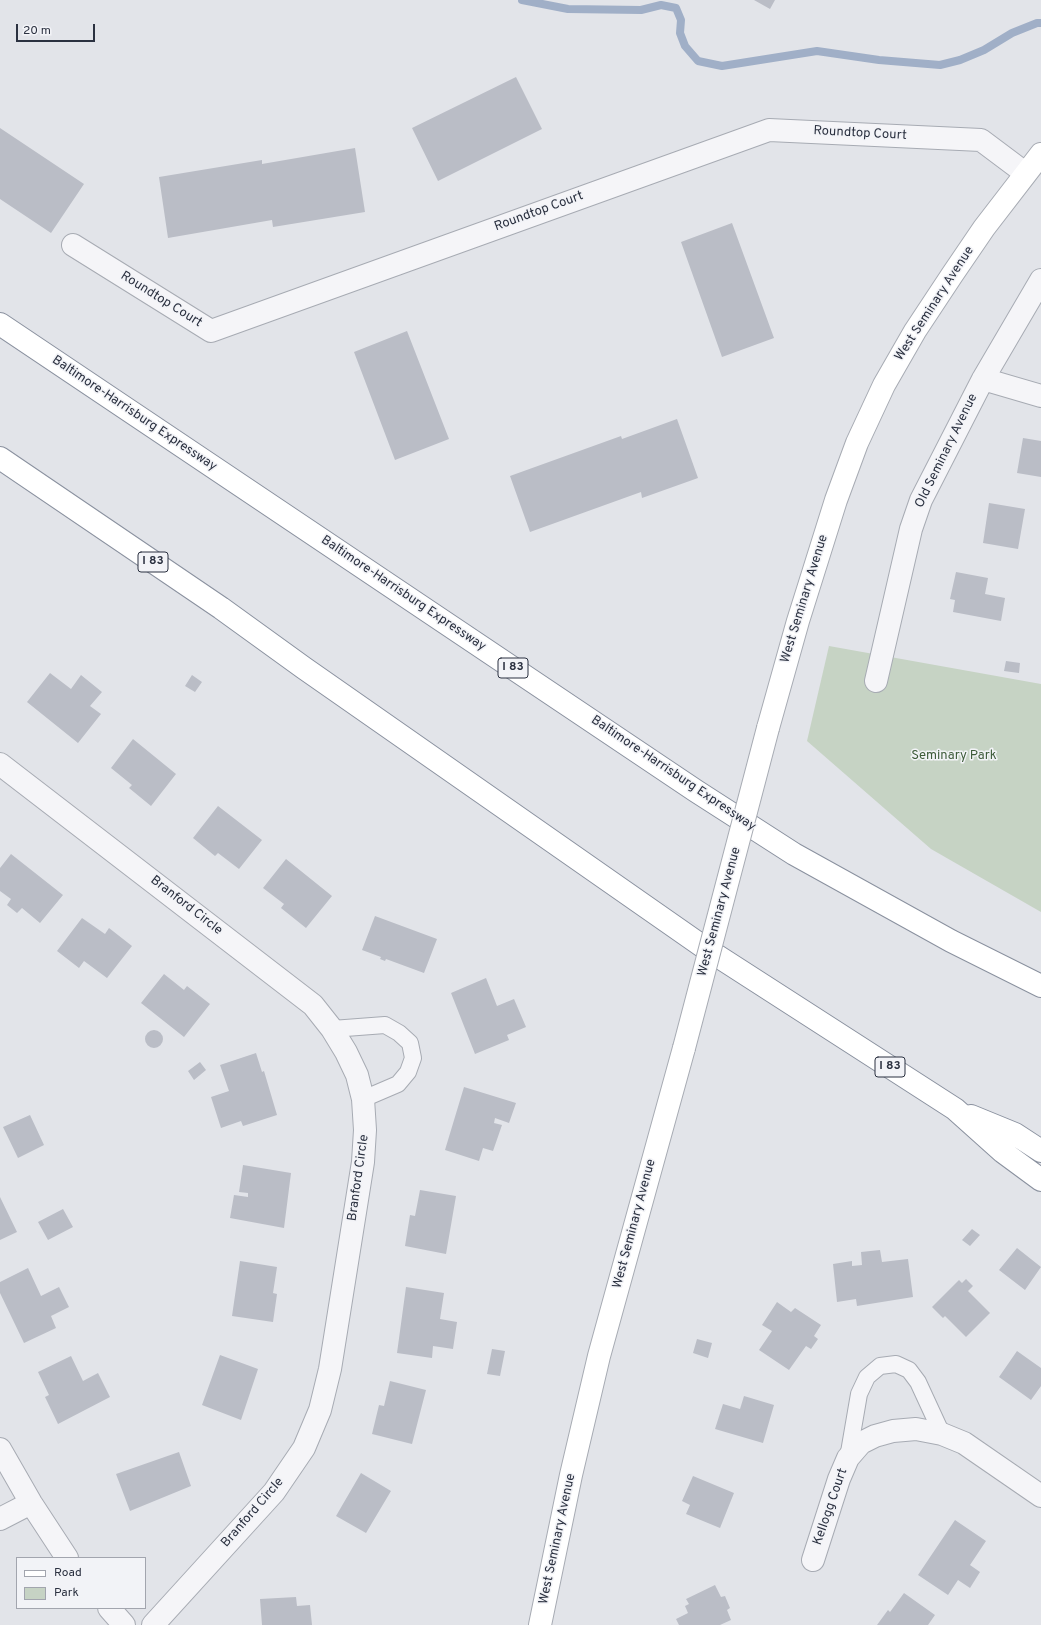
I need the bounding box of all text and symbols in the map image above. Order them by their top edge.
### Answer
scale bar [18,16,97,42]
text: 20 m [23,23,51,39]
street label: Roundtop Court [813,124,907,144]
street label: Roundtop Court [492,189,586,235]
street label: West Seminary Avenue [892,244,978,364]
street label: Roundtop Court [117,269,205,331]
street label: Baltimore-Harrisburg Expressway [49,353,219,475]
street label: Old Seminary Avenue [913,391,981,511]
street label: Baltimore-Harrisburg Expressway [318,533,488,655]
street label: West Seminary Avenue [778,533,832,665]
road number: I 83 [138,552,168,572]
road number: I 83 [498,658,528,678]
street label: Baltimore-Harrisburg Expressway [588,713,758,835]
park label: Seminary Park [911,748,997,764]
street label: West Seminary Avenue [695,846,745,978]
street label: Branford Circle [147,873,225,939]
road number: I 83 [875,1057,905,1077]
street label: Branford Circle [345,1134,373,1222]
street label: West Seminary Avenue [610,1158,660,1290]
street label: Kellogg Court [811,1466,851,1548]
street label: West Seminary Avenue [537,1472,579,1606]
street label: Branford Circle [218,1475,288,1551]
legend [16,1557,146,1609]
text: Road [54,1565,82,1581]
text: Park [54,1585,79,1601]

